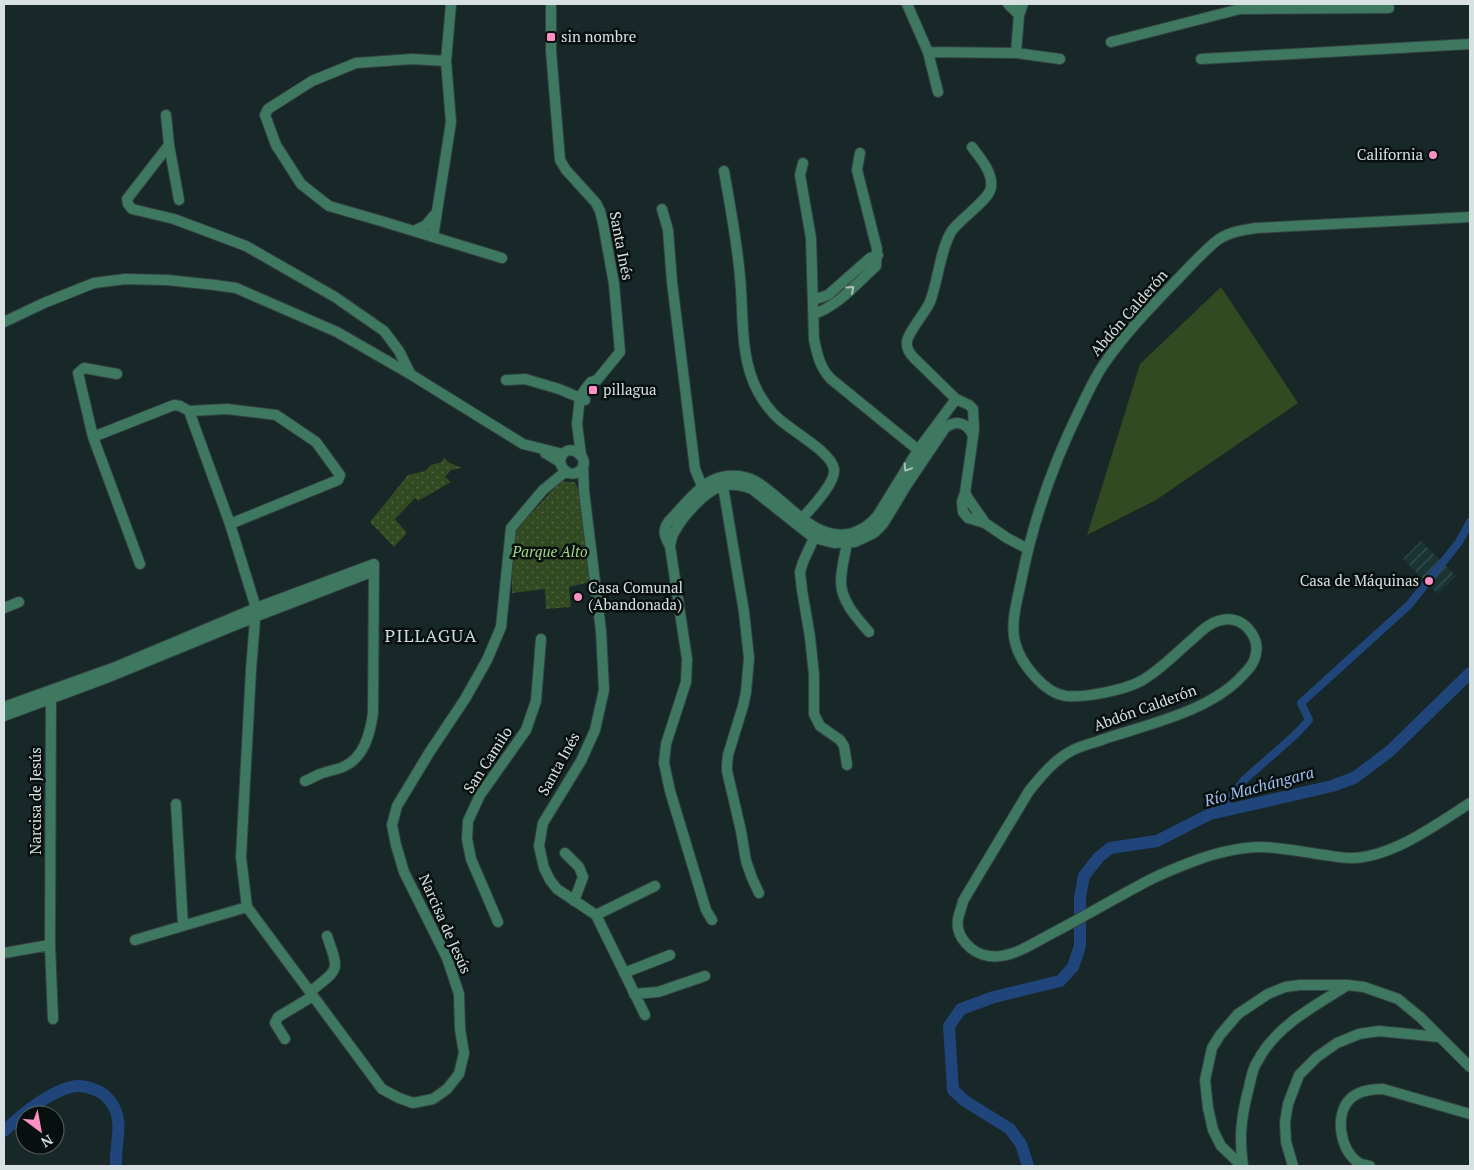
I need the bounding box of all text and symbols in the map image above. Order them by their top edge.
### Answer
place label: sin nombre [561,26,636,46]
marker: sin nombre [545,31,557,43]
place label: California [1357,144,1423,164]
marker: California [1427,149,1439,161]
street label: Santa Inés [606,210,638,282]
street label: Abdón Calderón [1085,265,1171,360]
one-way arrow [845,286,854,295]
place label: pillagua [603,379,657,399]
marker: pillagua [587,384,599,396]
one-way arrow [904,462,914,471]
park label: Parque Alto [511,541,588,561]
place label: Casa de Máquinas [1300,570,1419,590]
marker: Casa de Máquinas [1423,575,1435,587]
place label: Casa Comunal (Abandonada) [588,577,683,614]
marker: Casa Comunal (Abandonada) [572,591,584,603]
district label: PILLAGUA [385,623,477,647]
street label: Abdón Calderón [1090,679,1199,735]
street label: San Camilo [458,722,516,797]
street label: Santa Inés [533,728,584,799]
street label: Narcisa de Jesús [25,747,45,855]
water label: Río Machángara [1201,761,1316,811]
street label: Narcisa de Jesús [415,871,477,977]
north arrow [15,1105,65,1155]
text: N [37,1131,57,1153]

